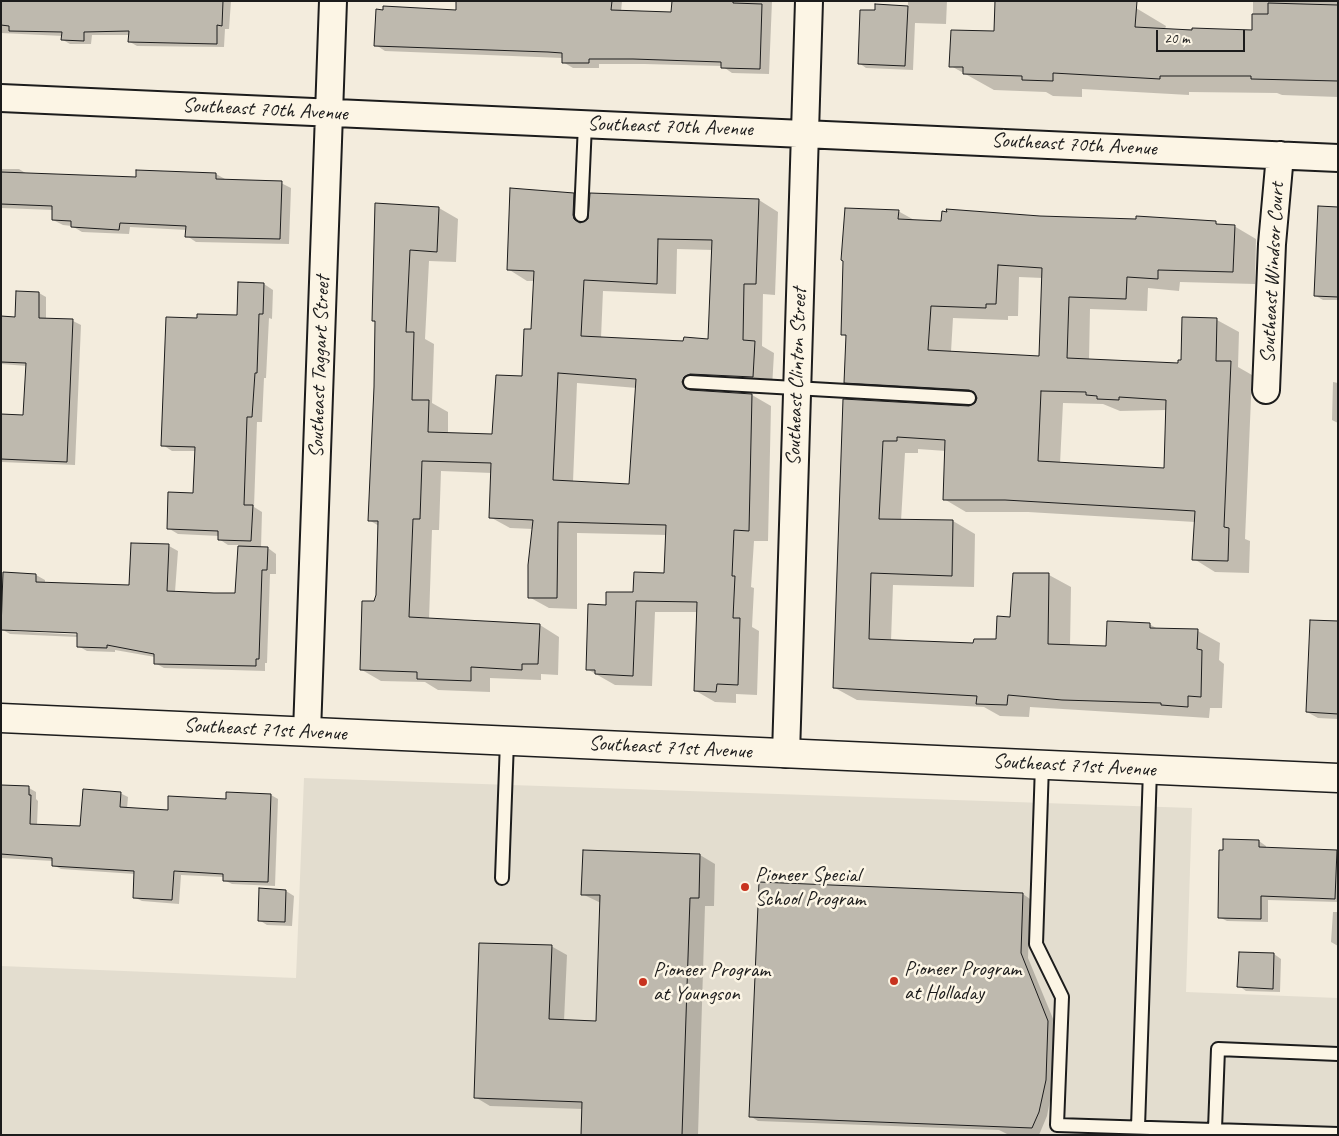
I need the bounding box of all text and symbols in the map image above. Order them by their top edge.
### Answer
scale bar [1159,20,1248,52]
text: 20 m [1164,29,1190,48]
street label: Southeast 70th Avenue [182,93,348,127]
street label: Southeast 70th Avenue [587,112,753,142]
street label: Southeast 70th Avenue [991,128,1157,162]
street label: Southeast Windsor Court [1256,182,1290,364]
street label: Southeast Taggart Street [304,275,336,459]
street label: Southeast Clinton Street [781,287,813,467]
street label: Southeast 71st Avenue [183,713,347,747]
street label: Southeast 71st Avenue [588,731,752,765]
street label: Southeast 71st Avenue [992,749,1156,783]
place label: Pioneer Special School Program [755,862,865,912]
marker: Pioneer Special School Program [739,881,751,893]
place label: Pioneer Program at Holladay [904,956,1021,1006]
place label: Pioneer Program at Youngson [653,957,770,1007]
marker: Pioneer Program at Holladay [888,975,900,987]
marker: Pioneer Program at Youngson [637,976,649,988]

